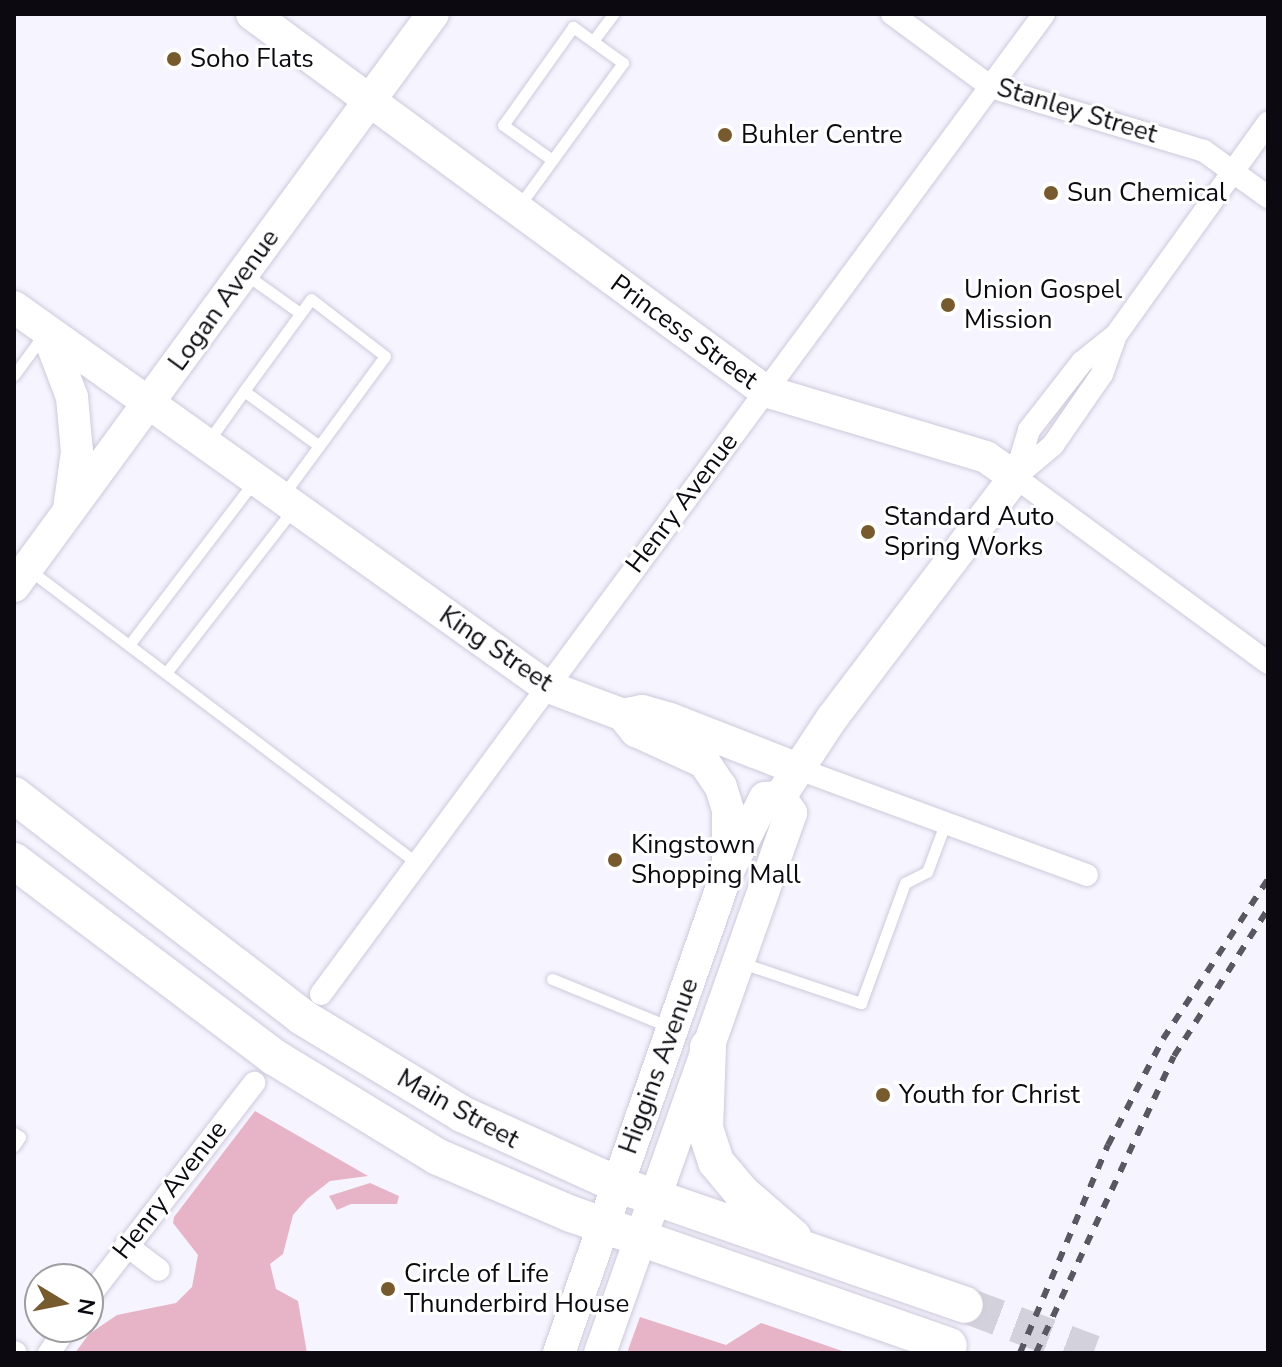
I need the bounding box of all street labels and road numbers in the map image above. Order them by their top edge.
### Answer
street label: Stanley Street [993,72,1161,150]
street label: Logan Avenue [162,223,286,377]
street label: Princess Street [604,268,764,396]
street label: Henry Avenue [619,427,745,579]
street label: King Street [433,600,559,698]
street label: Higgins Avenue [613,974,705,1158]
street label: Main Street [392,1063,524,1155]
street label: Henry Avenue [106,1115,234,1265]

